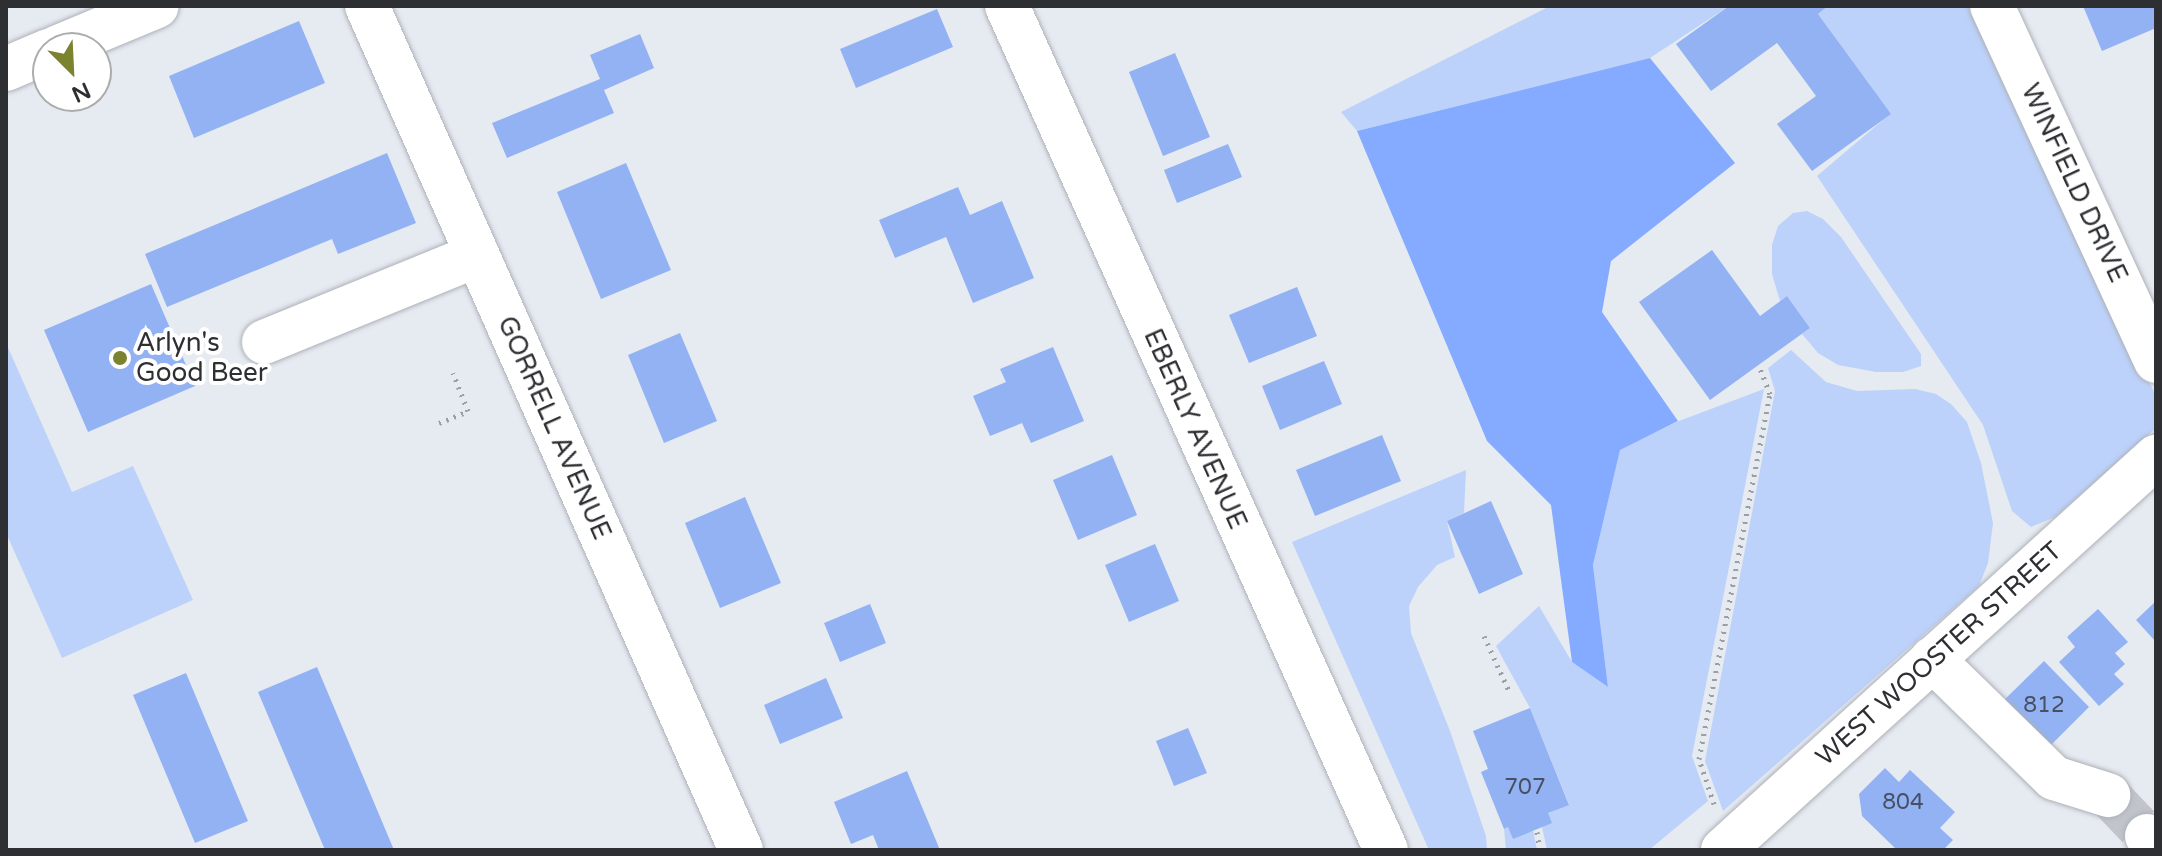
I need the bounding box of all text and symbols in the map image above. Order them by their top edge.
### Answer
north arrow [32,32,112,112]
text: N [68,77,94,108]
street label: WINFIELD DRIVE [2014,79,2134,287]
street label: GORRELL AVENUE [491,311,617,545]
street label: EBERLY AVENUE [1137,324,1253,534]
place label: Arlyn's Good Beer [136,327,268,388]
marker: Arlyn's Good Beer [111,349,129,367]
street label: WEST WOOSTER STREET [1810,535,2068,773]
house number: 812 [2023,693,2065,719]
house number: 707 [1504,775,1546,801]
house number: 804 [1882,790,1924,816]

